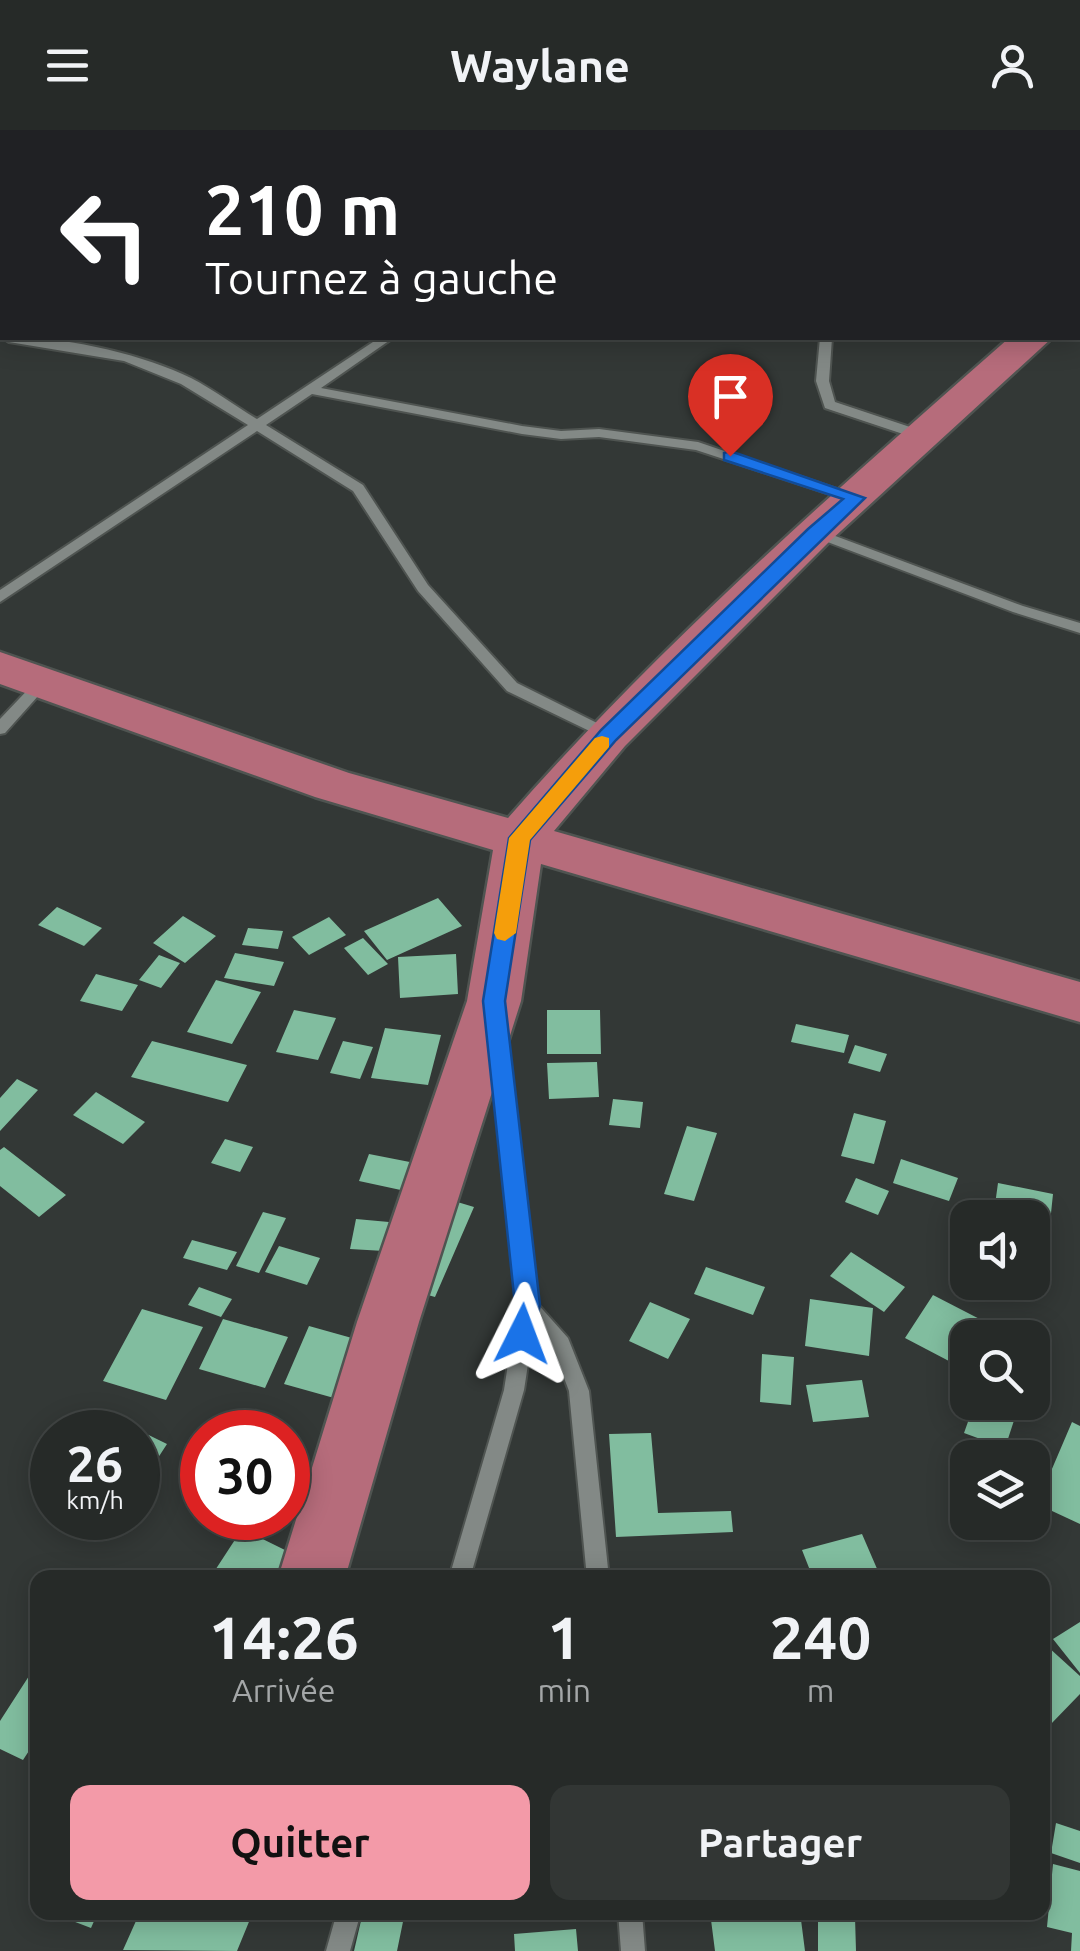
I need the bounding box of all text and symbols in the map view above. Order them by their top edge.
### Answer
icon: menu [40,38,95,93]
icon: person [985,38,1040,93]
text: Waylane [450,40,630,91]
icon: left [40,170,170,300]
text: 210 m [205,170,400,248]
text: Tournez à gauche [205,252,558,303]
pin [688,354,773,457]
icon: arrive [703,369,758,424]
map controls [950,1200,1050,1540]
button: sound [950,1200,1050,1300]
position arrow [470,1282,574,1386]
button: search [950,1320,1050,1420]
speed limit sign: 30 [180,1410,310,1540]
text: 26 [67,1435,123,1491]
button: layers [950,1440,1050,1540]
text: km/h [66,1486,124,1514]
text: 14:26 [209,1603,359,1670]
text: 1 [547,1603,581,1670]
text: 240 [770,1603,871,1670]
text: Arrivée [232,1672,336,1708]
text: min [537,1672,591,1708]
text: m [807,1672,834,1708]
button: Quitter [70,1785,530,1900]
button: Partager [550,1785,1010,1900]

